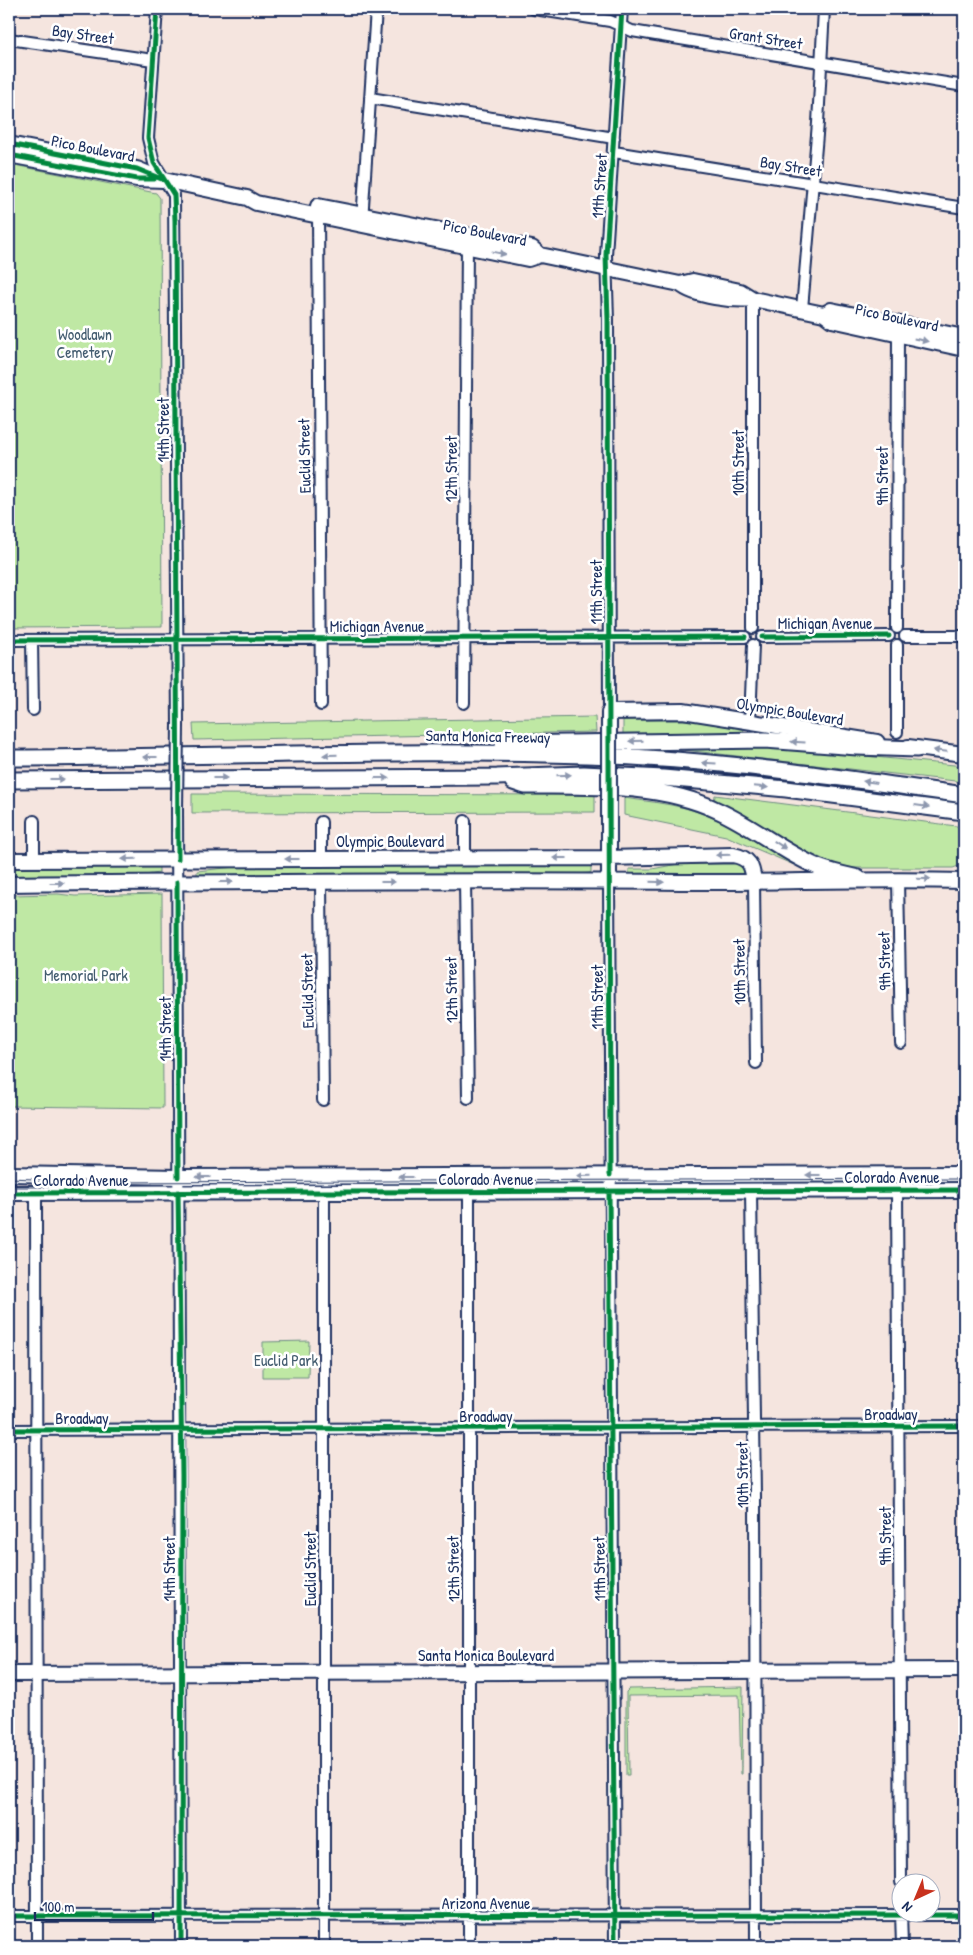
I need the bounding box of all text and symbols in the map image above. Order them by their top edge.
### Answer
street label: Bay Street [51,19,116,49]
street label: Grant Street [728,21,805,55]
street label: Pico Boulevard [50,129,136,167]
street label: Bay Street [759,150,824,182]
street label: 11th Street [586,152,612,219]
street label: Pico Boulevard [442,213,528,251]
one-way arrow [491,249,507,257]
street label: Pico Boulevard [853,297,941,337]
park label: Woodlawn Cemetery [56,323,114,363]
one-way arrow [913,336,928,344]
street label: 14th Street [152,397,174,462]
street label: Euclid Street [292,418,316,494]
street label: 10th Street [727,429,749,496]
street label: 12th Street [440,435,462,502]
street label: 9th Street [871,446,893,506]
street label: 11th Street [585,559,607,624]
street label: Michigan Avenue [778,612,873,634]
street label: Michigan Avenue [330,615,425,637]
street label: Olympic Boulevard [735,692,845,730]
street label: Santa Monica Freeway [426,724,551,748]
one-way arrow [627,737,643,745]
one-way arrow [790,738,806,746]
one-way arrow [932,747,948,755]
one-way arrow [322,751,338,759]
one-way arrow [142,753,158,761]
one-way arrow [700,758,716,766]
one-way arrow [556,770,572,778]
one-way arrow [212,774,228,782]
one-way arrow [375,774,391,782]
one-way arrow [50,775,66,783]
one-way arrow [862,778,878,786]
one-way arrow [753,783,769,791]
one-way arrow [914,803,930,811]
street label: Olympic Boulevard [336,830,444,852]
one-way arrow [774,841,787,850]
one-way arrow [715,852,731,860]
one-way arrow [551,854,567,862]
one-way arrow [121,855,137,863]
one-way arrow [284,855,300,863]
one-way arrow [917,876,933,884]
one-way arrow [381,877,397,885]
one-way arrow [218,878,234,886]
one-way arrow [650,878,666,886]
one-way arrow [50,879,66,887]
street label: 9th Street [872,931,896,991]
street label: 10th Street [727,938,751,1005]
street label: Euclid Street [295,953,319,1029]
street label: 12th Street [439,956,463,1023]
park label: Memorial Park [44,964,128,986]
street label: 11th Street [586,964,608,1029]
street label: 14th Street [154,996,176,1061]
street label: Colorado Avenue [844,1166,940,1188]
street label: Colorado Avenue [438,1168,534,1190]
street label: Colorado Avenue [33,1169,129,1191]
one-way arrow [805,1171,821,1179]
one-way arrow [576,1172,592,1180]
one-way arrow [195,1173,211,1181]
one-way arrow [397,1173,413,1181]
park label: Euclid Park [254,1349,318,1371]
street label: Broadway [864,1403,918,1425]
street label: Broadway [459,1405,513,1427]
street label: Broadway [55,1407,109,1429]
street label: 10th Street [730,1441,754,1508]
street label: 9th Street [874,1506,896,1566]
street label: Euclid Street [299,1531,321,1606]
street label: 12th Street [441,1535,465,1602]
street label: 14th Street [158,1536,180,1601]
street label: 11th Street [587,1536,611,1602]
street label: Santa Monica Boulevard [418,1644,554,1666]
north arrow [890,1872,940,1922]
scale bar [35,1890,152,1922]
street label: Arizona Avenue [442,1892,531,1914]
text: 100 m [42,1896,75,1917]
text: N [897,1898,916,1917]

